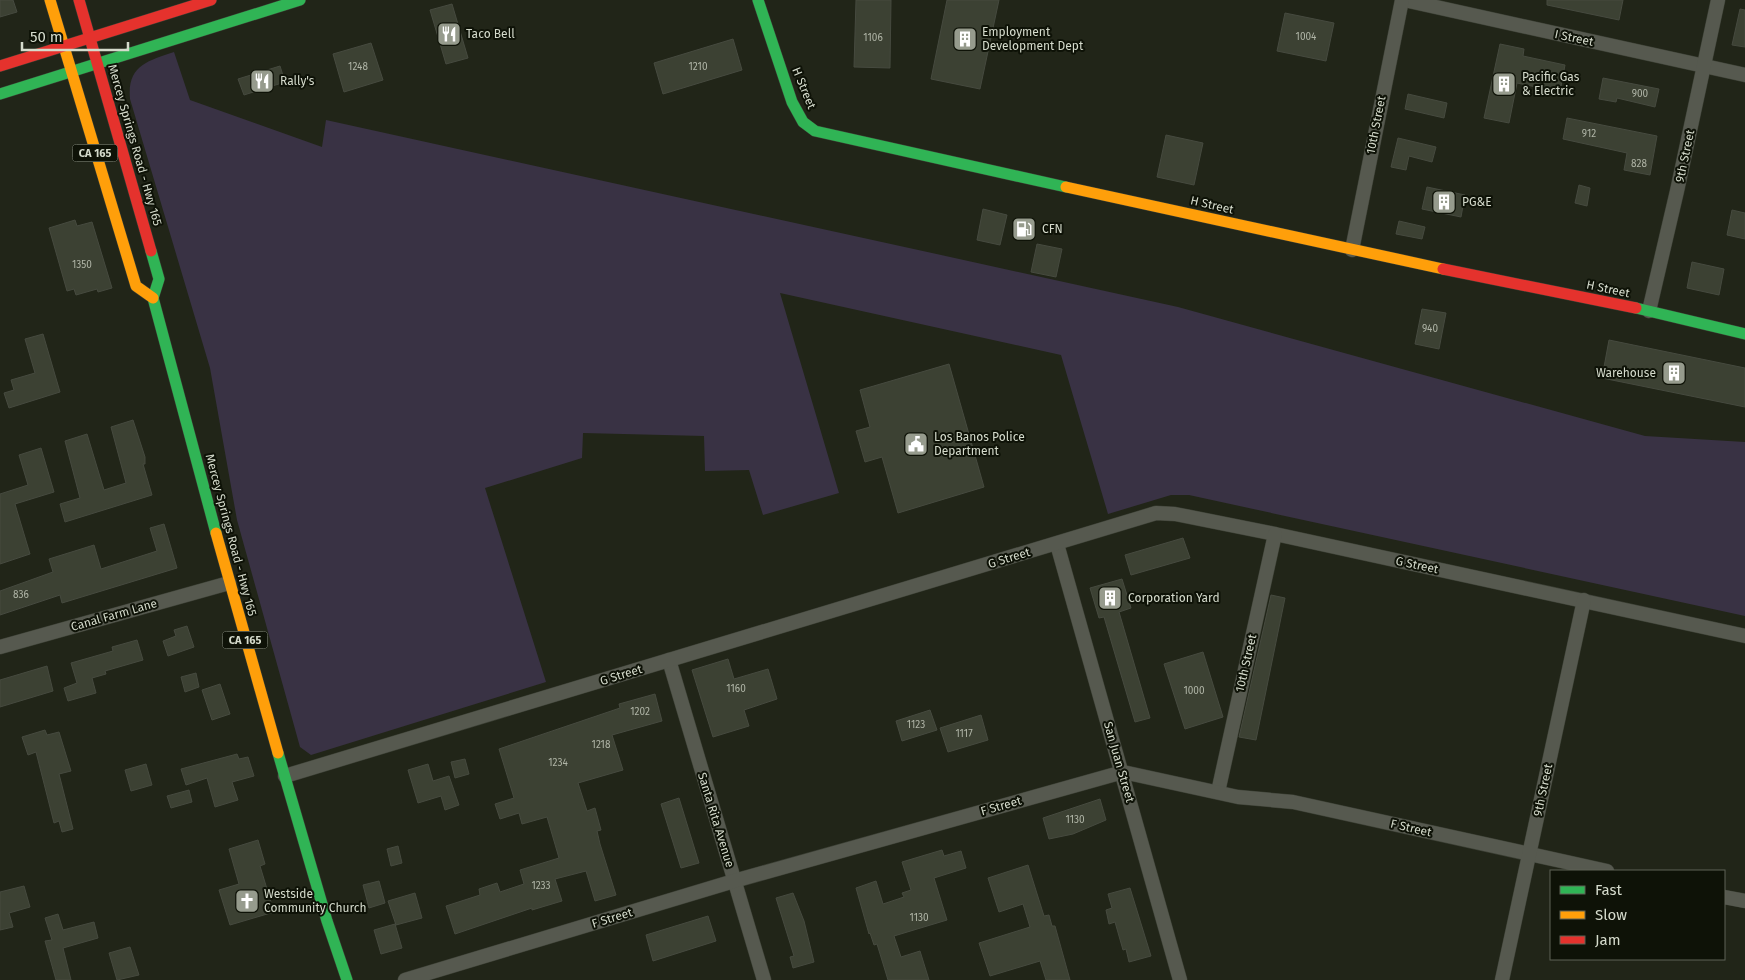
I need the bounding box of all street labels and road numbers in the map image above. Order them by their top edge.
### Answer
street label: I Street [1553,27,1595,49]
street label: Mercey Springs Road - Hwy 165 [105,63,165,227]
street label: H Street [789,65,819,112]
street label: 10th Street [1363,94,1389,155]
street label: 9th Street [1673,128,1698,184]
road number: CA 165 [72,144,118,162]
street label: H Street [1189,193,1236,217]
street label: H Street [1585,278,1632,301]
street label: Mercey Springs Road - Hwy 165 [203,452,259,618]
street label: G Street [986,545,1032,571]
street label: G Street [1394,554,1440,576]
street label: Canal Farm Lane [69,596,159,634]
road number: CA 165 [222,632,268,648]
street label: 10th Street [1233,632,1260,693]
street label: G Street [598,662,644,688]
street label: San Juan Street [1101,720,1137,805]
street label: 9th Street [1531,762,1556,818]
street label: Santa Rita Avenue [695,771,737,869]
street label: F Street [979,793,1024,818]
street label: F Street [1389,816,1434,840]
street label: F Street [590,905,635,931]

